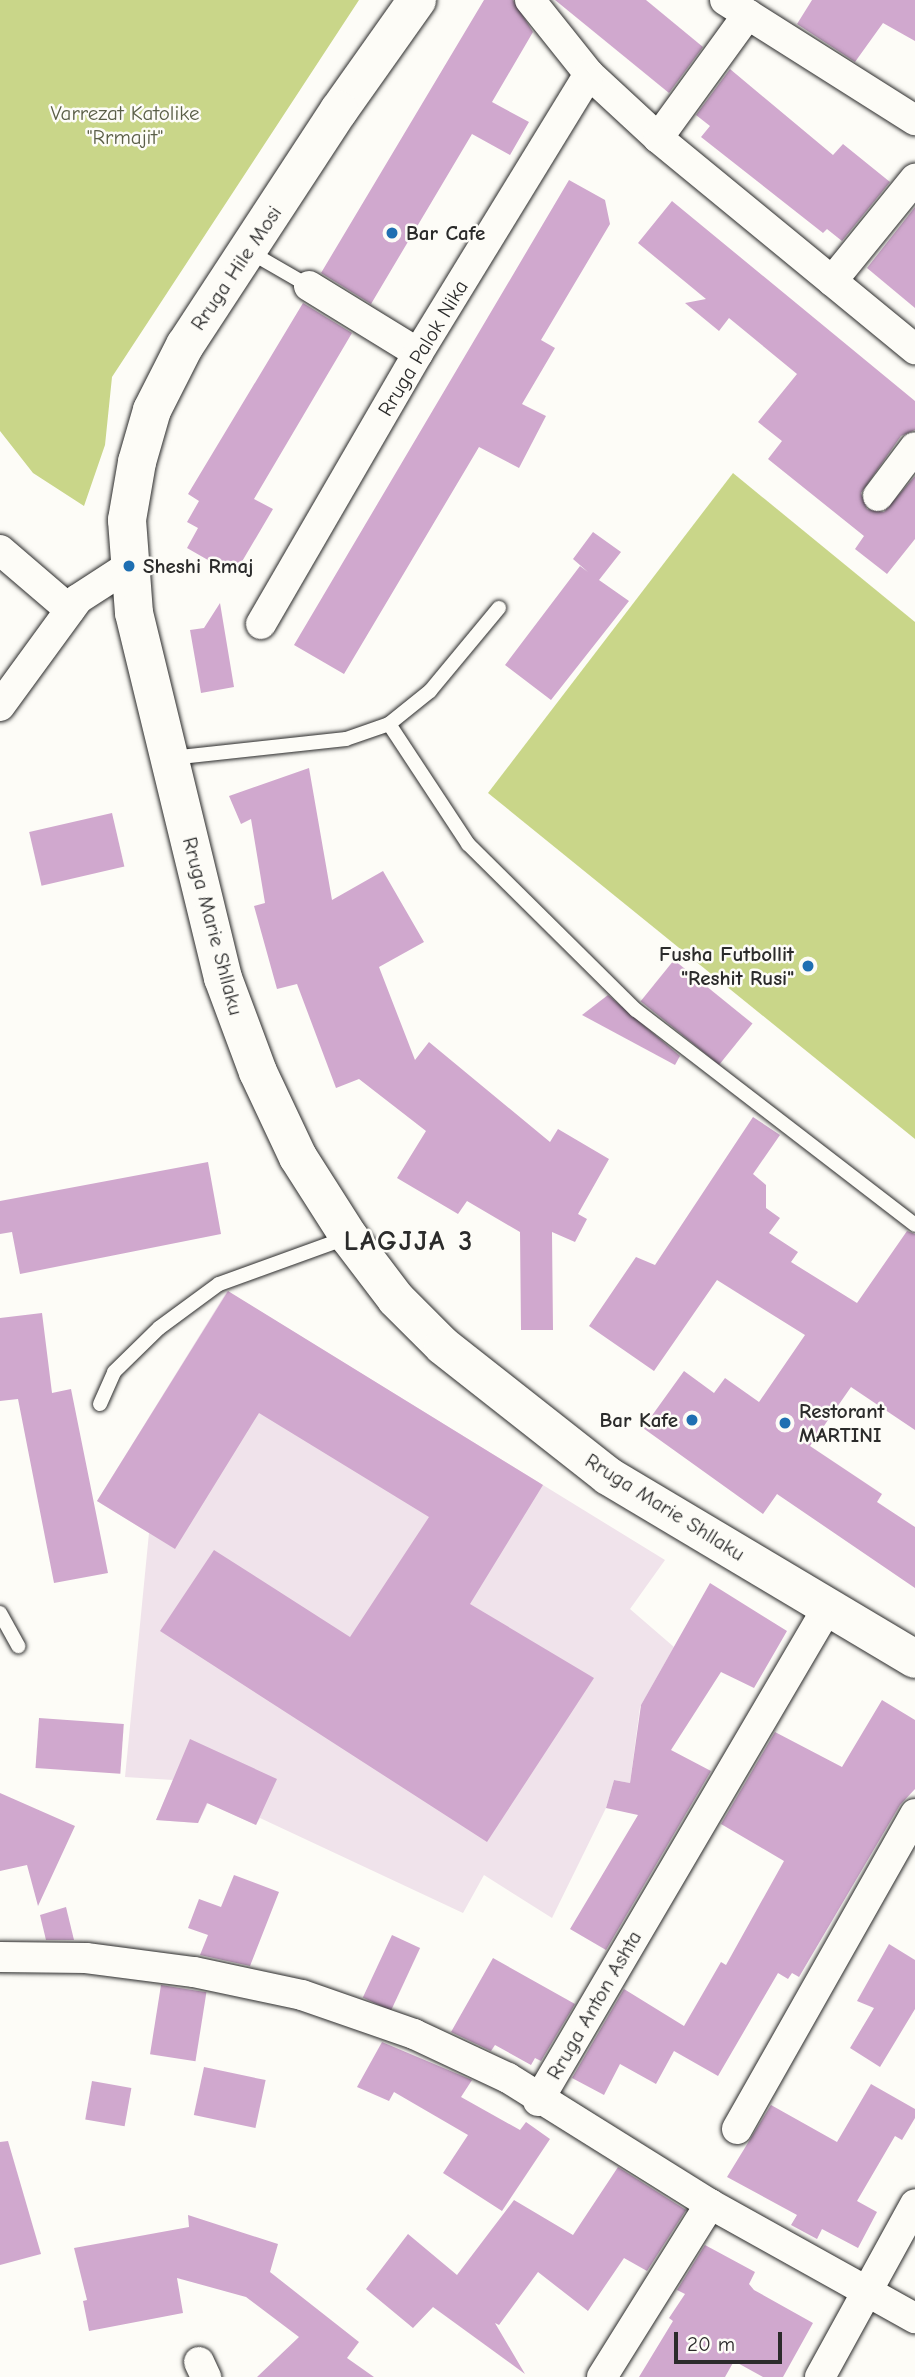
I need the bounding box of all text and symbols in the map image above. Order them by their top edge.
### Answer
park label: Varrezat Katolike "Rrmajit" [51,100,199,150]
street label: Rruga Hile Mosi [185,201,287,335]
place label: Bar Cafe [406,220,485,246]
marker: Bar Cafe [384,225,400,241]
street label: Rruga Palok Nika [372,275,474,421]
place label: Sheshi Rmaj [143,553,254,579]
marker: Sheshi Rmaj [121,558,137,574]
street label: Rruga Marie Shllaku [177,834,249,1018]
place label: Fusha Futbollit "Reshit Rusi" [659,941,794,991]
marker: Fusha Futbollit "Reshit Rusi" [800,958,816,974]
district label: LAGJJA 3 [345,1224,473,1258]
place label: Restorant MARTINI [799,1398,885,1448]
place label: Bar Kafe [599,1407,678,1433]
marker: Bar Kafe [684,1412,700,1428]
marker: Restorant MARTINI [777,1415,793,1431]
street label: Rruga Marie Shllaku [581,1448,749,1566]
street label: Rruga Anton Ashta [541,1926,647,2084]
scale bar [677,2318,786,2362]
text: 20 m [687,2332,735,2356]

